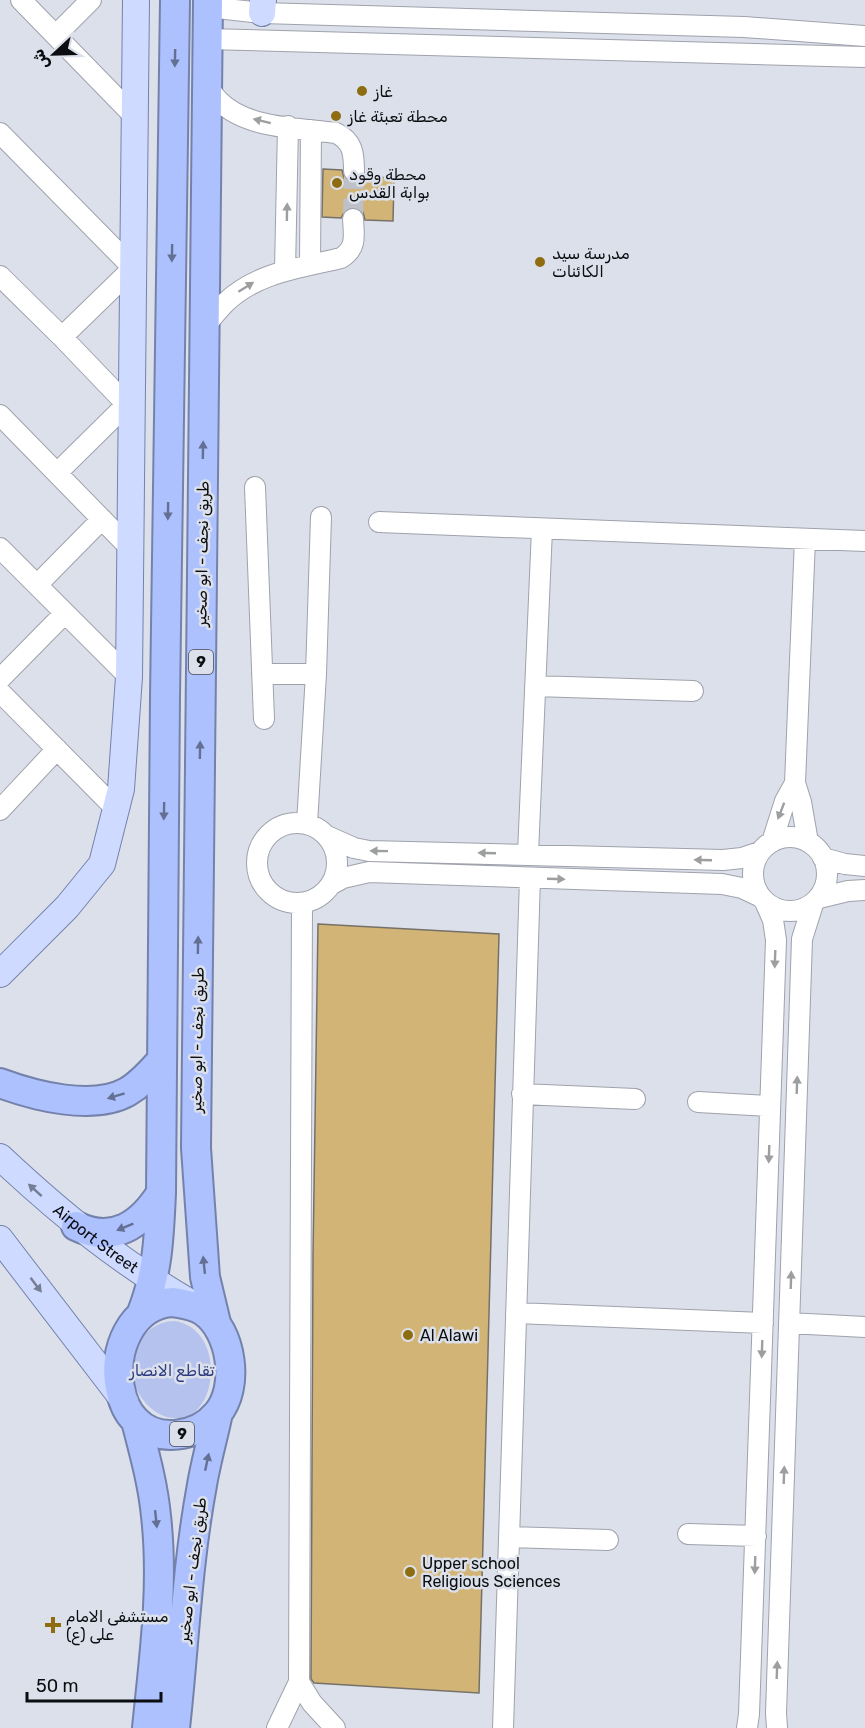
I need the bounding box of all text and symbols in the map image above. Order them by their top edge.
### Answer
north arrow [24,24,84,84]
text: ش [28,46,53,72]
one-way arrow [170,49,179,68]
place label: غاز [373,82,393,102]
marker: غاز [355,84,369,98]
place label: محطة تعبئة غاز [347,107,448,127]
marker: محطة تعبئة غاز [329,109,343,123]
one-way arrow [253,116,271,126]
place label: محطة وقود بوابة القدس [349,165,430,203]
marker: محطة وقود بوابة القدس [330,176,344,190]
one-way arrow [282,202,291,221]
one-way arrow [167,244,177,263]
place label: مدرسة سيد الكائنات [552,244,630,281]
marker: مدرسة سيد الكائنات [533,255,547,269]
one-way arrow [238,282,254,293]
one-way arrow [198,440,208,459]
street label: طريق نجف - ابو صخير [191,481,214,628]
one-way arrow [163,502,173,521]
road number: 9 [189,650,213,674]
one-way arrow [195,740,205,759]
one-way arrow [159,802,169,821]
one-way arrow [776,803,786,821]
one-way arrow [369,846,388,855]
one-way arrow [477,848,496,858]
one-way arrow [693,855,712,864]
one-way arrow [547,874,566,883]
one-way arrow [193,935,203,954]
one-way arrow [771,949,780,968]
street label: طريق نجف - ابو صخير [186,967,209,1114]
one-way arrow [793,1075,802,1094]
one-way arrow [107,1092,125,1101]
one-way arrow [764,1144,773,1163]
one-way arrow [28,1184,43,1197]
street label: Airport Street [50,1200,142,1277]
one-way arrow [116,1223,134,1233]
one-way arrow [199,1256,209,1275]
one-way arrow [786,1270,795,1289]
one-way arrow [29,1277,41,1292]
place label: Al Alawi [420,1326,478,1345]
marker: Al Alawi [401,1328,415,1342]
one-way arrow [757,1339,767,1358]
park label: تقاطع الانصار [129,1361,215,1382]
road number: 9 [170,1422,194,1446]
one-way arrow [203,1452,212,1471]
one-way arrow [779,1465,788,1484]
street label: طريق نجف - ابو صخير [174,1496,211,1645]
one-way arrow [151,1510,161,1529]
place label: Upper school Religious Sciences [422,1554,561,1591]
one-way arrow [750,1555,759,1574]
marker: Upper school Religious Sciences [403,1565,417,1579]
place label: مستشفی الامام علی (ع) [66,1607,168,1646]
marker: مستشفی الامام علی (ع) [44,1616,62,1634]
one-way arrow [772,1660,782,1679]
scale bar [27,1665,160,1703]
text: 50 m [36,1675,79,1697]

